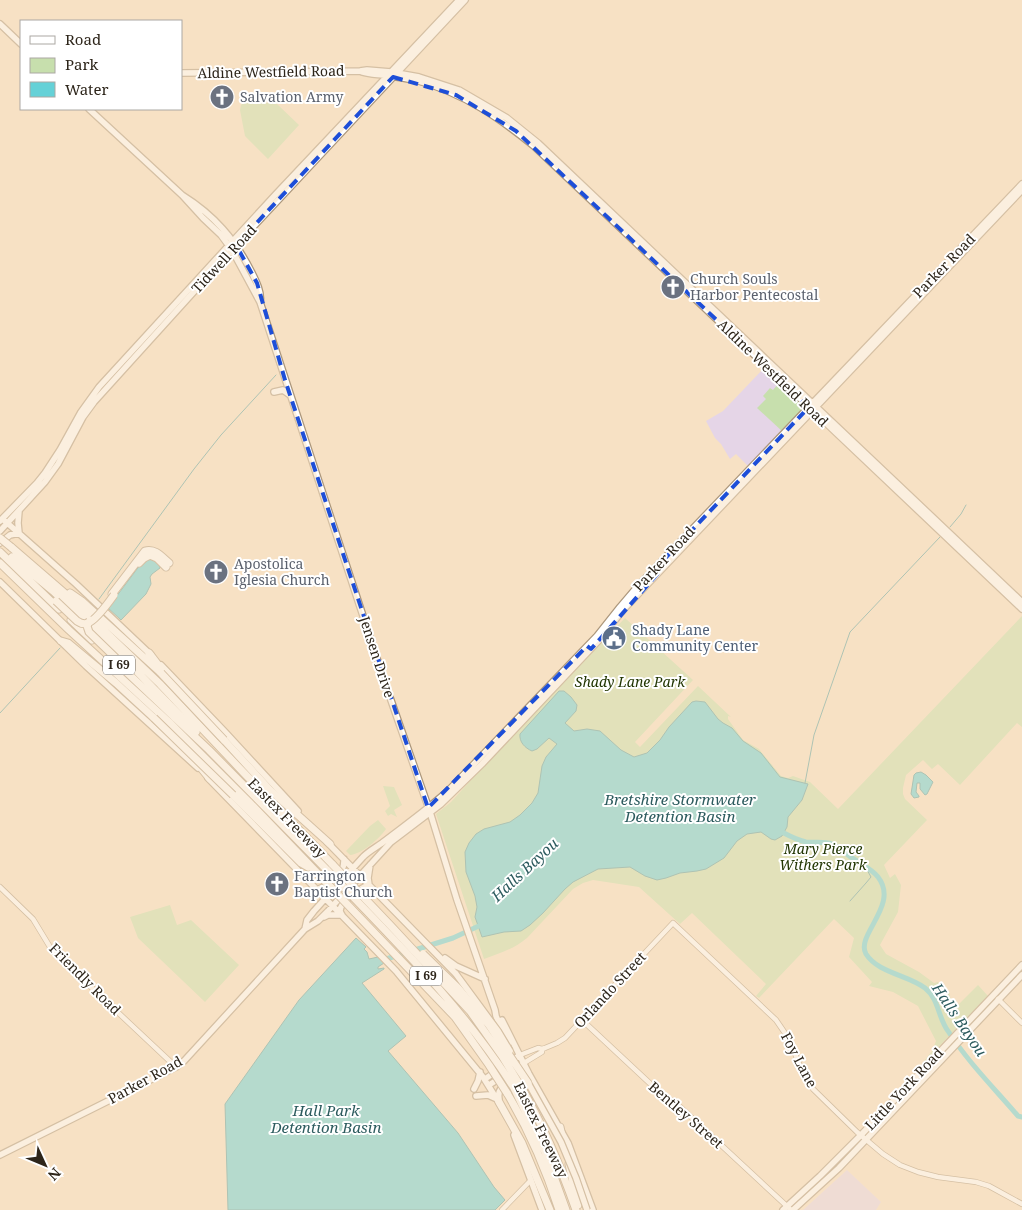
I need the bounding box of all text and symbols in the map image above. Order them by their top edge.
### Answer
legend [20,20,182,110]
text: Road [65,29,101,49]
text: Park [65,54,99,74]
street label: Aldine Westfield Road [197,61,345,82]
text: Water [65,79,108,99]
church icon: Salvation Army [209,84,235,110]
place label: Salvation Army [240,87,343,106]
street label: Tidwell Road [187,220,261,297]
street label: Parker Road [908,229,979,302]
place label: Church Souls Harbor Pentecostal [690,269,819,304]
church icon: Church Souls Harbor Pentecostal [660,274,686,300]
street label: Aldine Westfield Road [714,315,833,431]
street label: Parker Road [629,522,699,595]
place label: Apostolica Iglesia Church [234,554,330,589]
church icon: Apostolica Iglesia Church [203,559,229,585]
street label: Jensen Drive [355,613,400,700]
place label: Shady Lane Community Center [632,620,759,655]
public building icon: Shady Lane Community Center [601,625,627,651]
road number: I 69 [103,656,135,674]
park label: Shady Lane Park [575,672,686,691]
street label: Eastex Freeway [244,773,331,862]
water label: Bretshire Stormwater Detention Basin [603,789,757,826]
water label: Halls Bayou [486,833,562,906]
park label: Mary Pierce Withers Park [779,839,868,874]
place label: Farrington Baptist Church [294,866,393,901]
church icon: Farrington Baptist Church [264,871,290,897]
street label: Friendly Road [45,939,126,1019]
street label: Orlando Street [569,947,650,1032]
road number: I 69 [410,966,442,986]
water label: Halls Bayou [927,978,992,1060]
street label: Foy Lane [777,1029,822,1091]
street label: Little York Road [860,1043,947,1134]
street label: Parker Road [104,1051,186,1108]
street label: Bentley Street [645,1077,728,1152]
street label: Eastex Freeway [510,1079,573,1181]
water label: Hall Park Detention Basin [270,1100,381,1137]
north arrow [20,1140,70,1190]
text: N [44,1164,65,1185]

